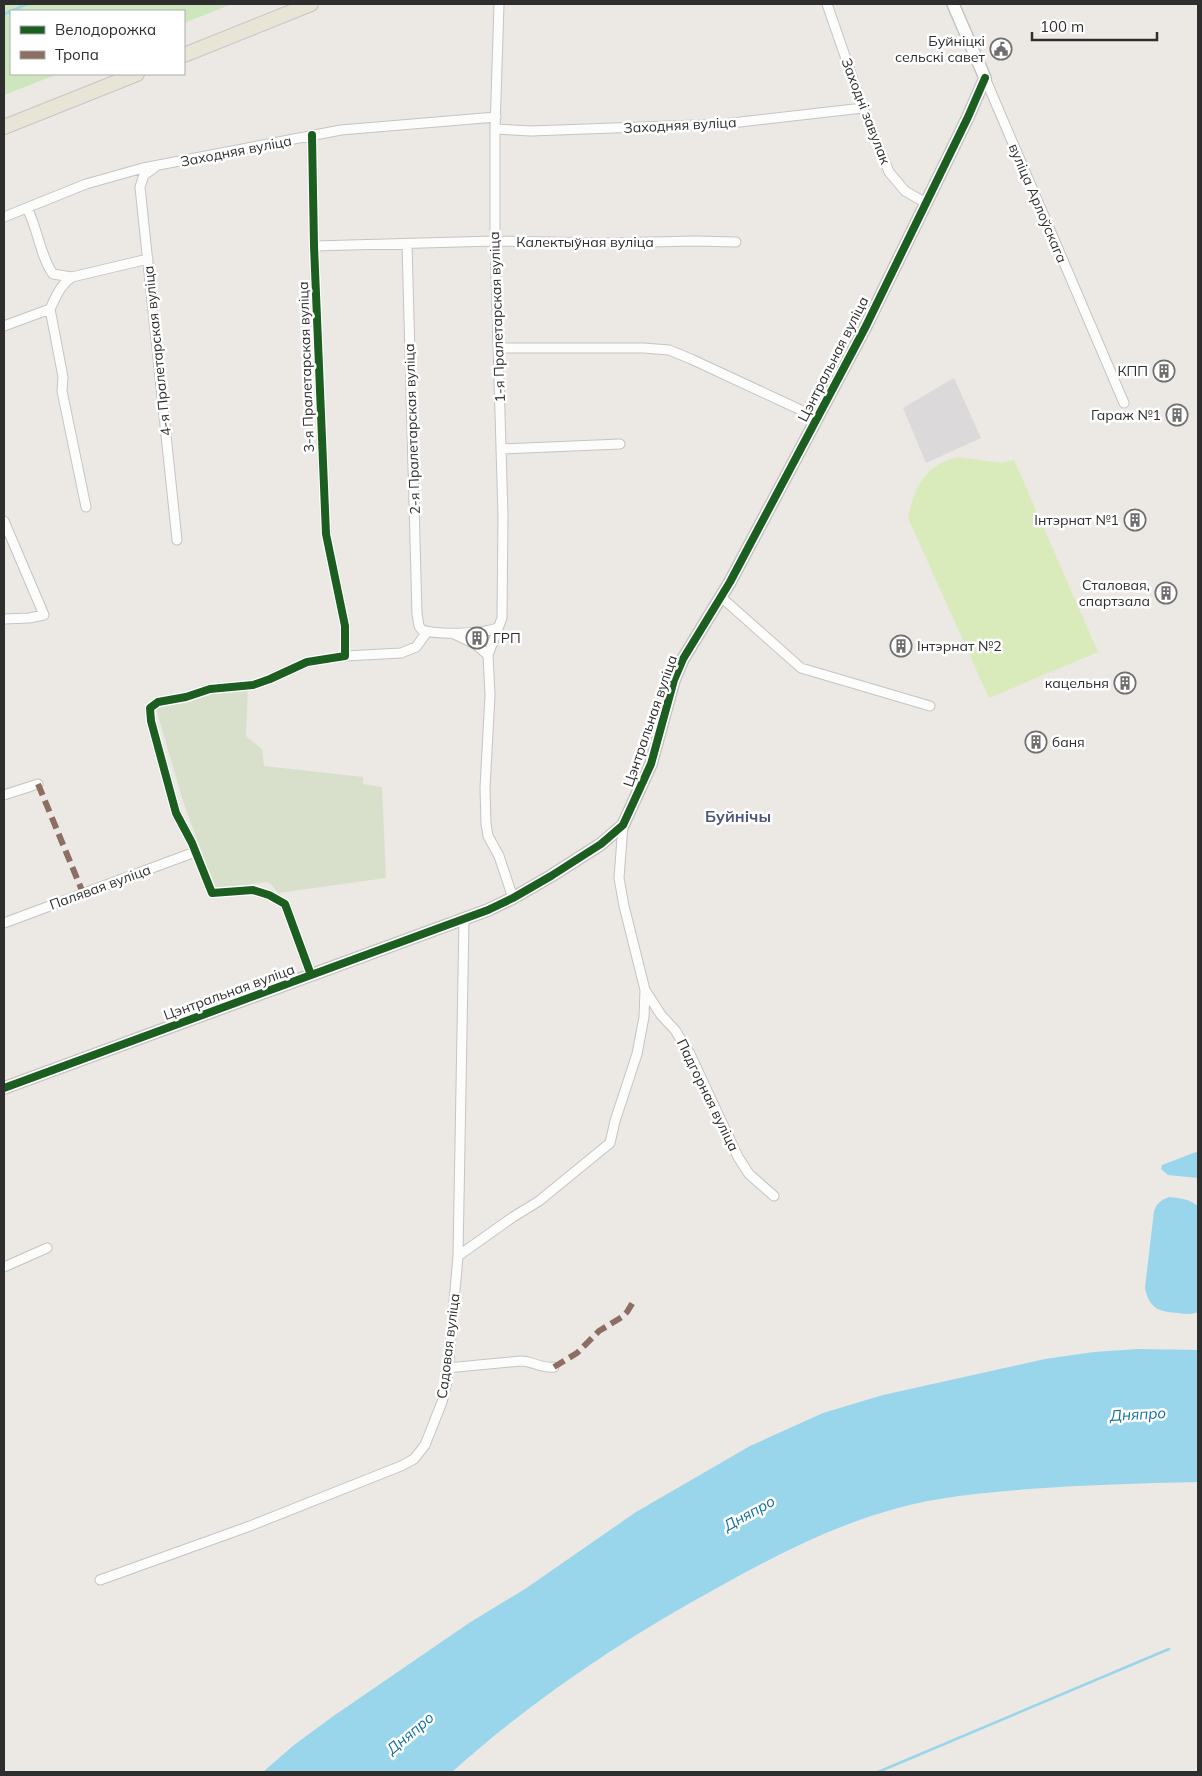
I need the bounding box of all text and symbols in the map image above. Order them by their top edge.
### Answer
legend [10,10,185,75]
scale bar [1032,10,1157,42]
text: 100 m [1040,17,1084,36]
text: Велодорожка [55,20,156,39]
place label: Буйніцкі сельскі савет [895,32,986,66]
public building icon: Буйніцкі сельскі савет [989,37,1013,61]
text: Тропа [55,45,99,64]
street label: Заходні завулак [837,55,895,167]
street label: Заходняя вуліца [623,113,737,137]
street label: Заходняя вуліца [179,131,293,171]
street label: вуліца Арлоўскага [1005,141,1071,265]
street label: 1-я Пралетарская вуліца [485,231,509,403]
street label: Калектыўная вуліца [516,233,654,251]
street label: 4-я Пралетарская вуліца [139,265,175,437]
street label: 3-я Пралетарская вуліца [294,281,318,453]
street label: Цэнтральная вуліца [794,293,872,425]
street label: 2-я Пралетарская вуліца [400,343,424,515]
building icon: КПП [1152,359,1176,383]
place label: КПП [1117,362,1148,380]
building icon: Гараж №1 [1165,403,1189,427]
place label: Гараж №1 [1091,406,1161,424]
building icon: Інтэрнат №1 [1123,508,1147,532]
place label: Інтэрнат №1 [1034,511,1119,529]
place label: Сталовая, спартзала [1079,576,1150,610]
building icon: Сталовая, спартзала [1154,581,1178,605]
building icon: ГРП [465,626,489,650]
place label: ГРП [493,629,521,647]
building icon: Інтэрнат №2 [889,634,913,658]
place label: Інтэрнат №2 [917,637,1002,655]
street label: Цэнтральная вуліца [619,653,681,789]
building icon: кацельня [1113,671,1137,695]
place label: кацельня [1045,674,1109,692]
building icon: баня [1024,730,1048,754]
place label: баня [1052,733,1085,751]
district label: Буйнічы [705,806,771,826]
street label: Палявая вуліца [47,860,153,914]
street label: Цэнтральная вуліца [161,960,297,1024]
street label: Падгорная вуліца [673,1036,743,1154]
street label: Садовая вуліца [433,1292,463,1400]
water label: Дняпро [1109,1403,1167,1425]
water label: Дняпро [719,1491,778,1535]
water label: Дняпро [382,1708,438,1759]

